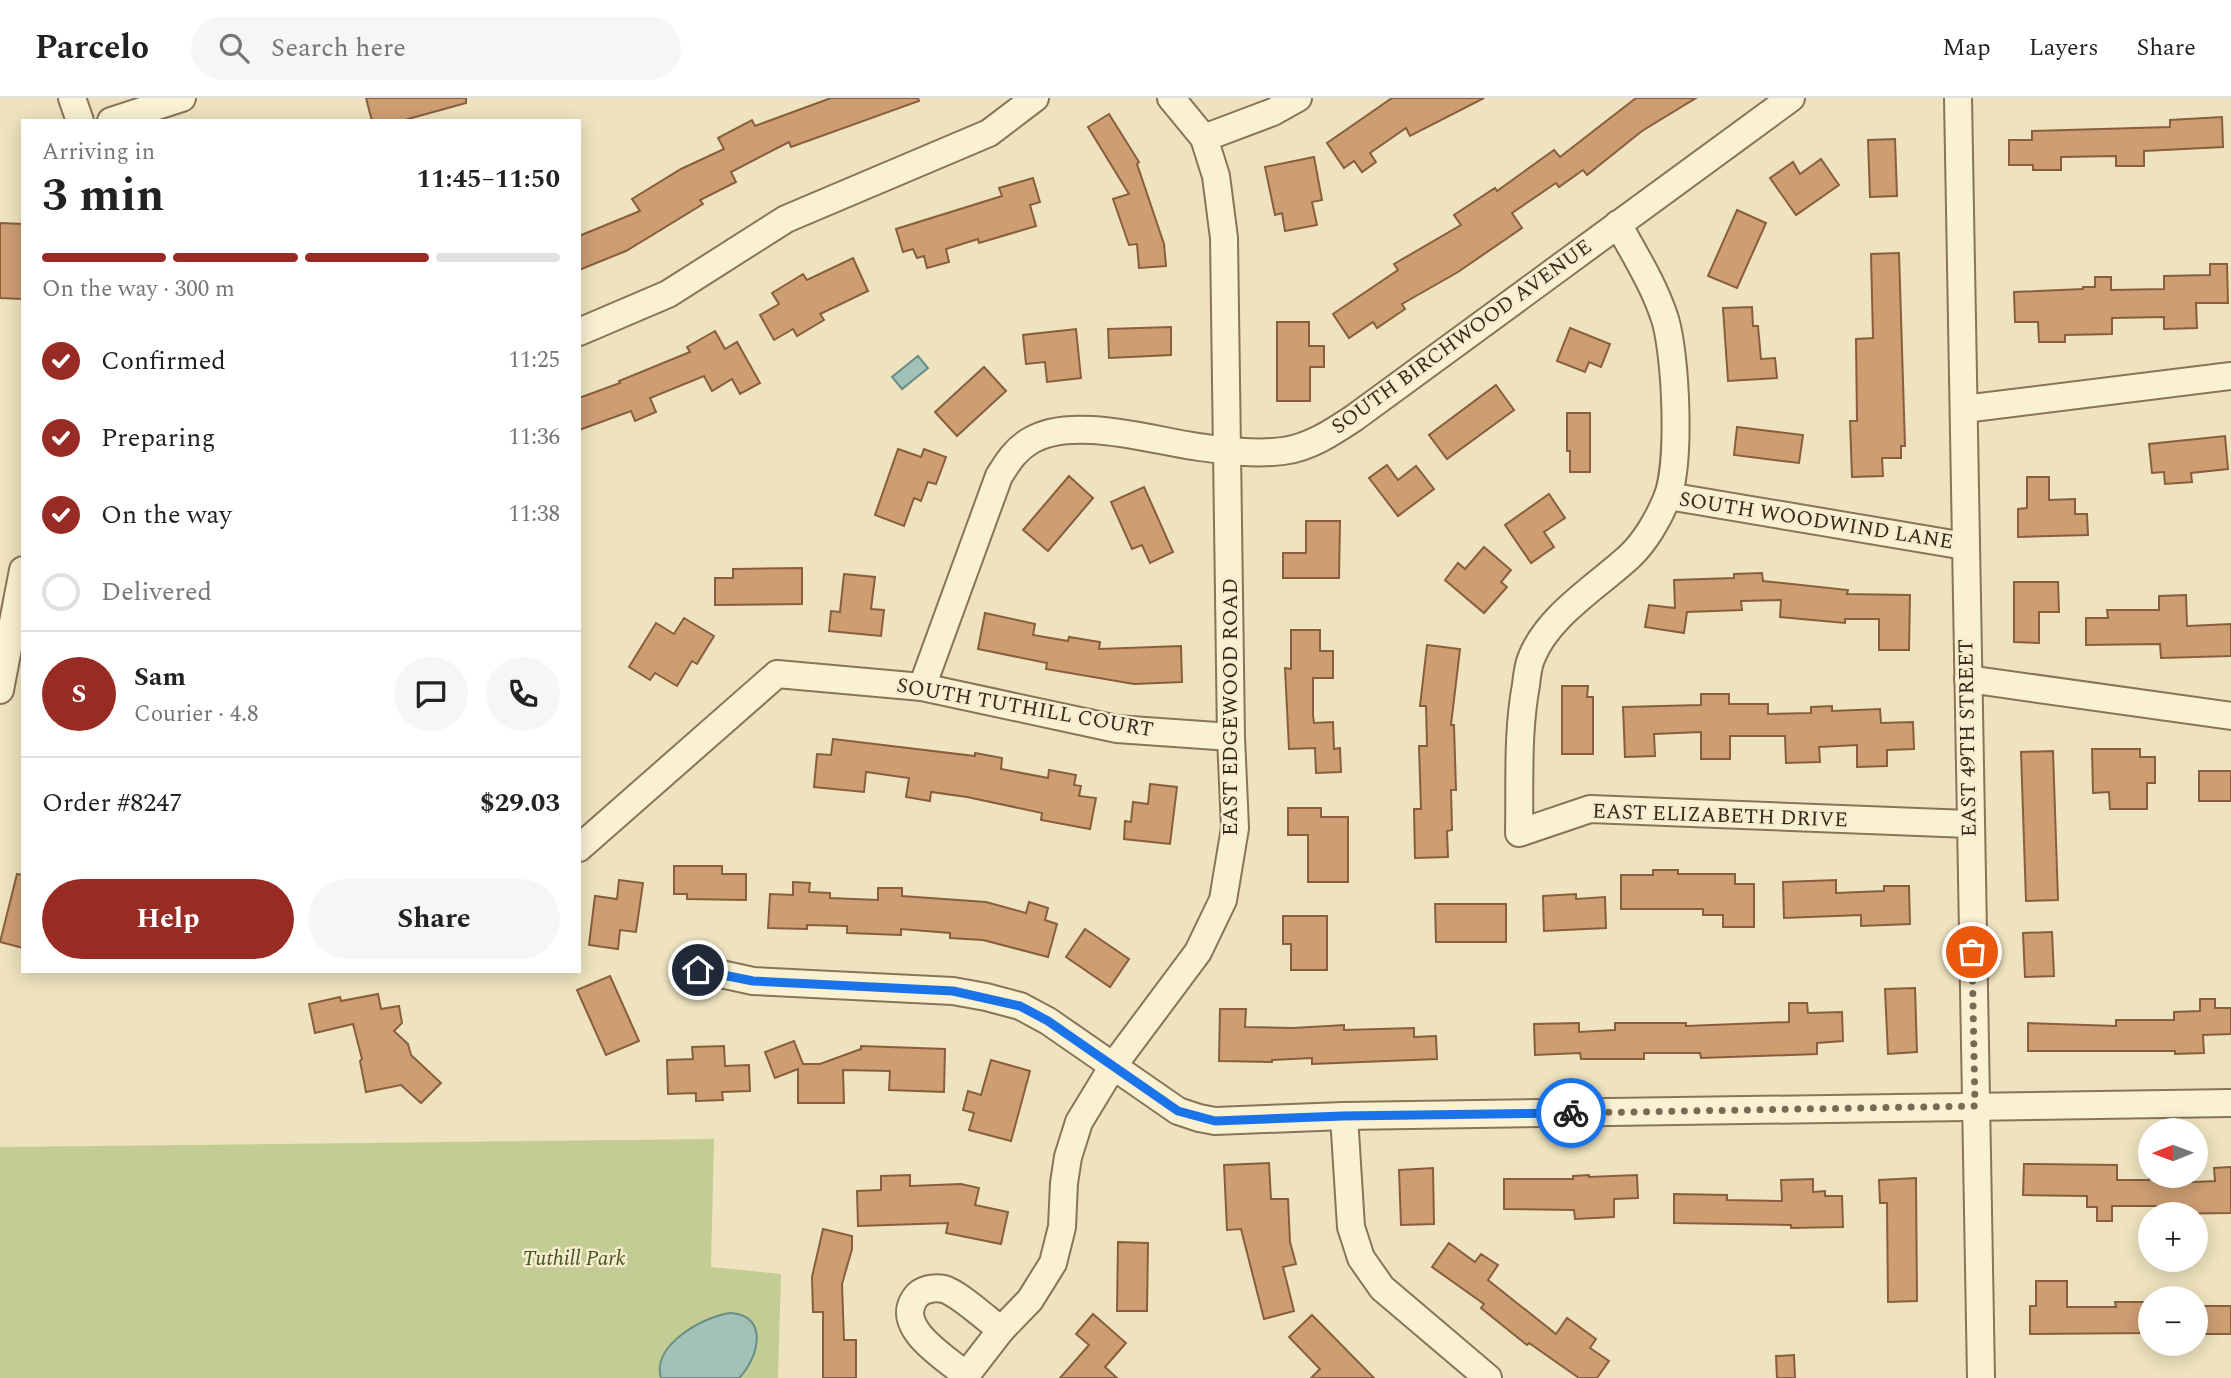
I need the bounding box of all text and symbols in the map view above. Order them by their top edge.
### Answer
search box [191,17,681,80]
text: Parcelo [35,23,149,73]
text: Search here [271,28,406,68]
icon: search [215,29,253,67]
text: Map [1942,30,1991,66]
text: Layers [2029,30,2099,66]
text: Share [2137,30,2196,66]
text: Arriving in [42,135,155,170]
text: 11:45–11:50 [416,159,560,199]
text: 3 min [42,161,164,231]
street label: SOUTH BIRCHWOOD AVENUE [1325,231,1599,443]
text: On the way · 300 m [42,272,235,307]
text: Confirmed [101,341,226,381]
icon: check [42,342,80,380]
text: 11:25 [508,343,560,378]
text: Preparing [101,418,215,458]
icon: check [42,419,80,457]
text: 11:36 [508,420,560,455]
street label: SOUTH WOODWIND LANE [1677,484,1955,558]
text: On the way [101,495,232,535]
icon: check [42,496,80,534]
text: 11:38 [508,497,560,532]
text: Delivered [101,572,212,612]
street label: EAST EDGEWOOD ROAD [1215,578,1247,836]
street label: EAST 49TH STREET [1950,639,1986,837]
text: Sam [134,657,186,697]
button: chat [394,657,468,731]
button: phone [486,657,560,731]
street label: SOUTH TUTHILL COURT [894,670,1156,746]
text: S [72,674,86,714]
text: Courier · 4.8 [134,697,259,732]
text: Order #8247 [42,783,182,823]
text: $29.03 [480,783,560,823]
street label: EAST ELIZABETH DRIVE [1592,796,1848,836]
button: Help [42,879,294,959]
button: Share [308,879,560,959]
pin [1942,922,2002,982]
icon: bag [1953,933,1991,971]
pin [668,940,728,1000]
icon: home [679,951,717,989]
courier [1536,1078,1606,1148]
icon: bike [1552,1094,1590,1132]
north arrow [2138,1118,2208,1188]
map controls [2138,1118,2208,1356]
button: + [2138,1202,2208,1272]
park label: Tuthill Park [522,1243,626,1275]
button: − [2138,1286,2208,1356]

